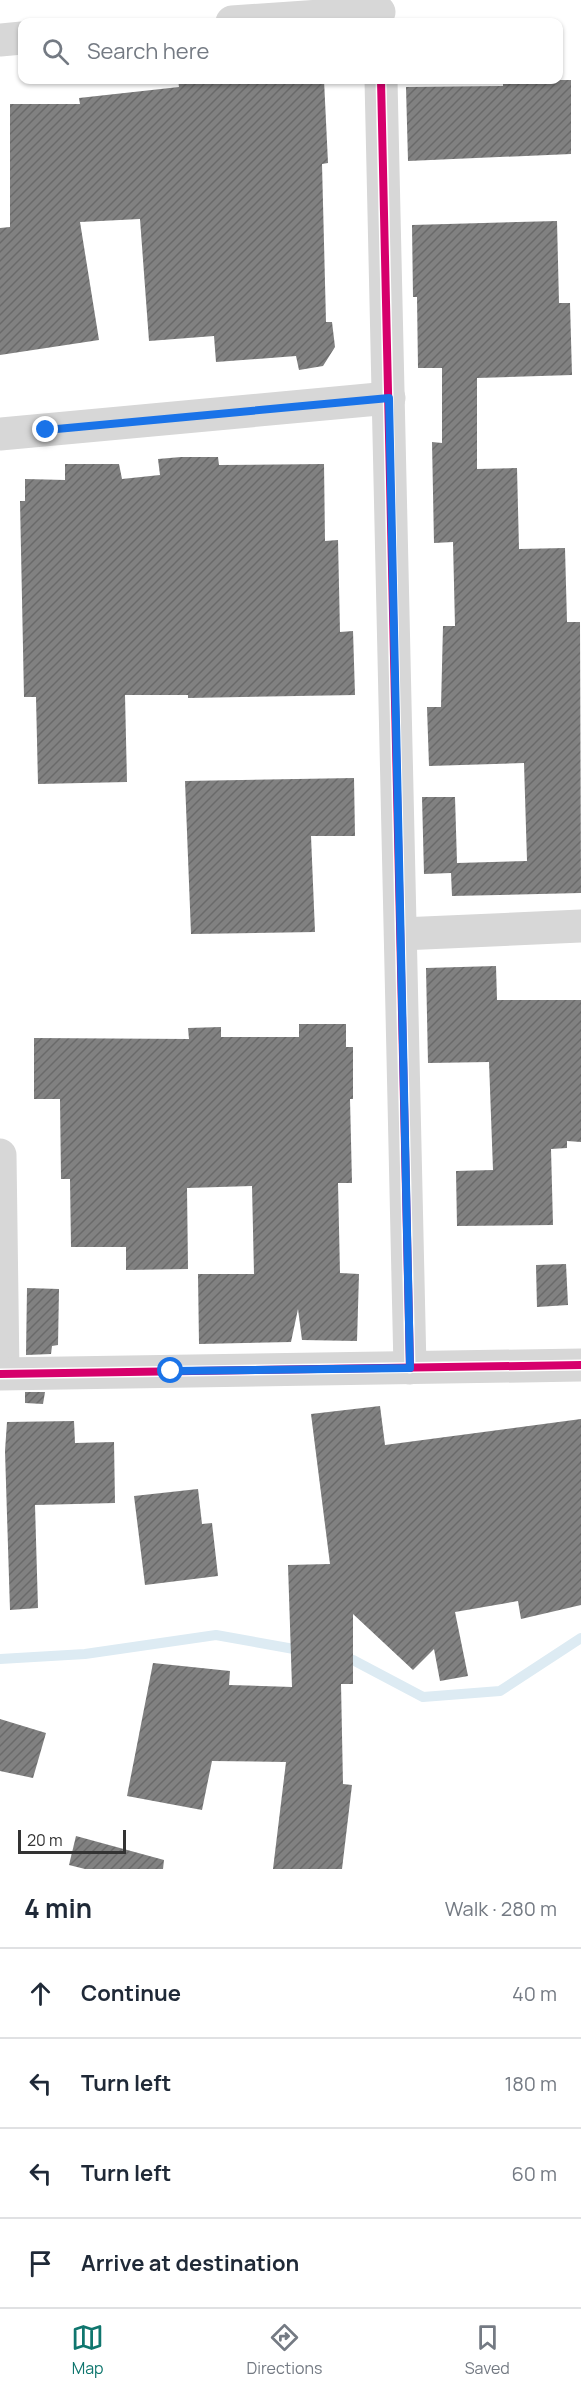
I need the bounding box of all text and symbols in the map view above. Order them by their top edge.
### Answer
search box [18,18,563,84]
icon: search [39,35,72,68]
text: Search here [87,36,209,66]
route end [32,416,58,442]
route start [157,1357,183,1383]
scale bar [18,1827,126,1854]
text: 20 m [27,1829,63,1851]
text: 4 min [24,1890,92,1926]
text: Walk · 280 m [445,1895,557,1922]
icon: ahead [24,1977,57,2010]
text: Continue [81,1978,181,2008]
text: 40 m [512,1980,557,2007]
icon: left [24,2067,57,2100]
text: Turn left [81,2068,171,2098]
text: 180 m [504,2070,557,2097]
icon: left [24,2157,57,2190]
text: Turn left [81,2158,171,2188]
text: 60 m [511,2160,557,2187]
icon: arrive [24,2247,57,2280]
text: Arrive at destination [81,2248,299,2278]
tab: Map [71,2321,104,2379]
tab: Directions [247,2321,322,2379]
tab: Saved [465,2321,510,2379]

